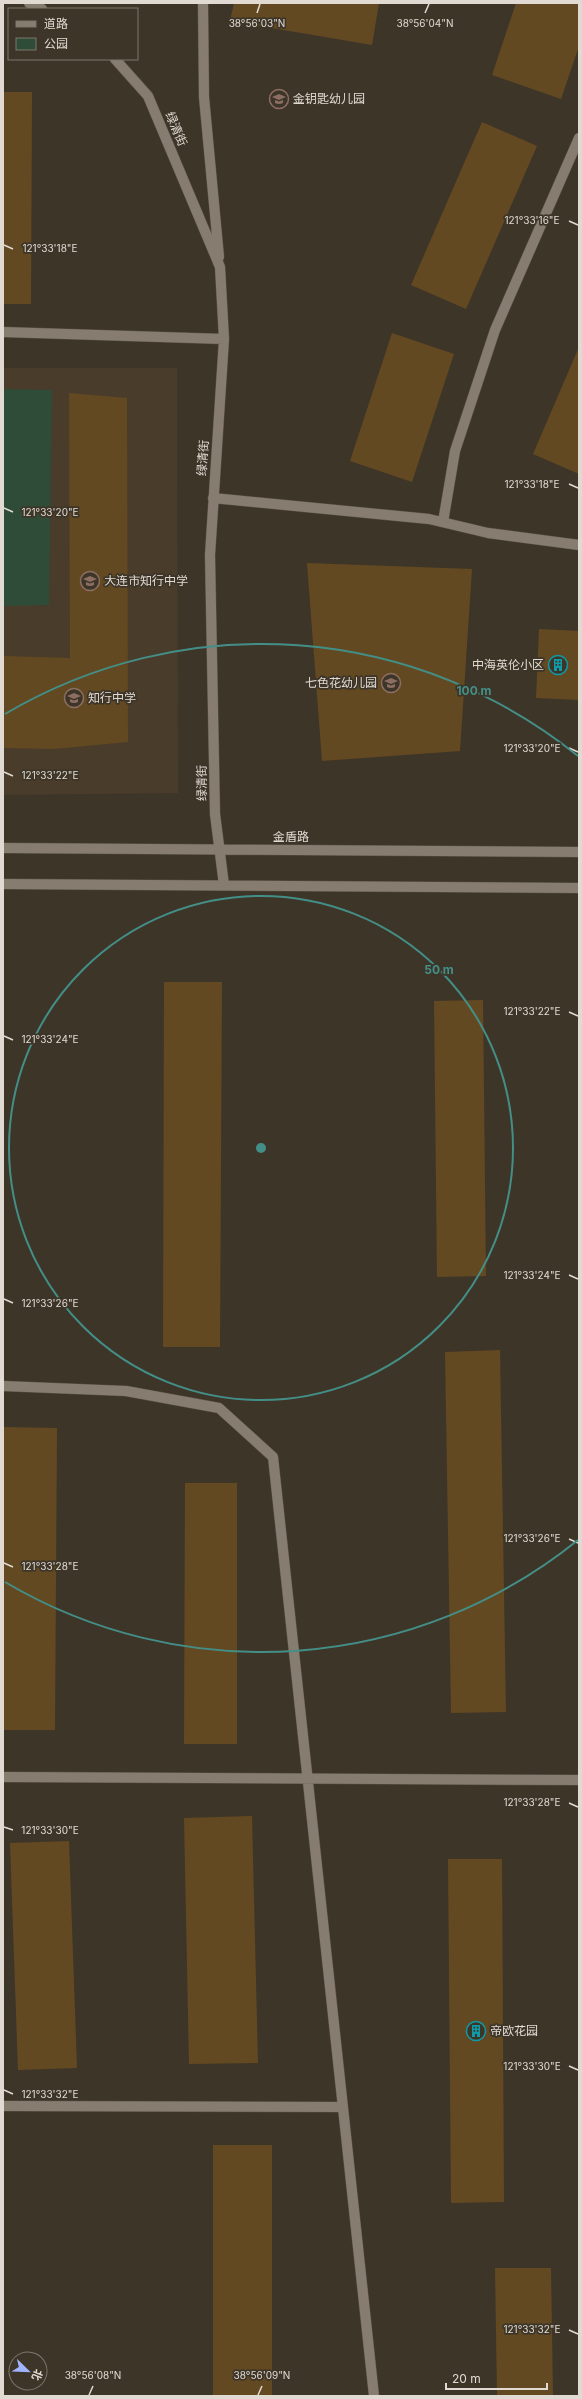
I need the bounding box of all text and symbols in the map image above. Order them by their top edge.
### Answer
legend [8,8,138,60]
text: 道路 [44,16,68,31]
text: 38°56'03"N [229,17,285,29]
text: 38°56'04"N [396,17,454,29]
text: 公园 [44,36,68,51]
school or university icon: 金钥匙幼儿园 [268,88,290,110]
place label: 金钥匙幼儿园 [293,91,365,106]
street label: 绿清街 [163,109,190,148]
text: 121°33'16"E [504,214,560,226]
text: 121°33'18"E [22,242,78,254]
street label: 绿清街 [194,439,211,476]
text: 121°33'18"E [504,478,560,490]
text: 121°33'20"E [21,506,79,518]
school or university icon: 大连市知行中学 [79,570,101,592]
place label: 大连市知行中学 [104,573,188,588]
building icon: 中海英伦小区 [547,654,569,676]
place label: 中海英伦小区 [472,657,544,672]
school or university icon: 七色花幼儿园 [380,672,402,694]
place label: 七色花幼儿园 [305,675,377,690]
text: 100 m [456,683,492,698]
school or university icon: 知行中学 [63,687,85,709]
place label: 知行中学 [88,690,136,705]
text: 121°33'20"E [503,742,561,754]
street label: 绿清街 [194,765,209,801]
text: 121°33'22"E [21,769,79,781]
street label: 金盾路 [273,829,309,844]
text: 50 m [424,962,454,977]
text: 121°33'22"E [503,1005,561,1017]
text: 121°33'24"E [21,1033,79,1045]
centre of rings [254,1141,268,1155]
text: 121°33'24"E [503,1269,561,1281]
text: 121°33'26"E [21,1297,79,1309]
text: 121°33'26"E [503,1532,561,1544]
text: 121°33'28"E [21,1560,79,1572]
text: 121°33'28"E [503,1796,561,1808]
text: 121°33'30"E [21,1824,79,1836]
building icon: 帝欧花园 [465,2020,487,2042]
place label: 帝欧花园 [490,2023,538,2038]
text: 121°33'30"E [503,2060,561,2072]
text: 121°33'32"E [21,2088,79,2100]
text: 121°33'32"E [503,2323,561,2335]
north arrow [8,2351,48,2391]
scale bar [446,2365,547,2391]
text: 北 [29,2367,46,2383]
text: 38°56'08"N [65,2369,121,2381]
text: 38°56'09"N [234,2369,290,2381]
text: 20 m [452,2371,481,2386]

